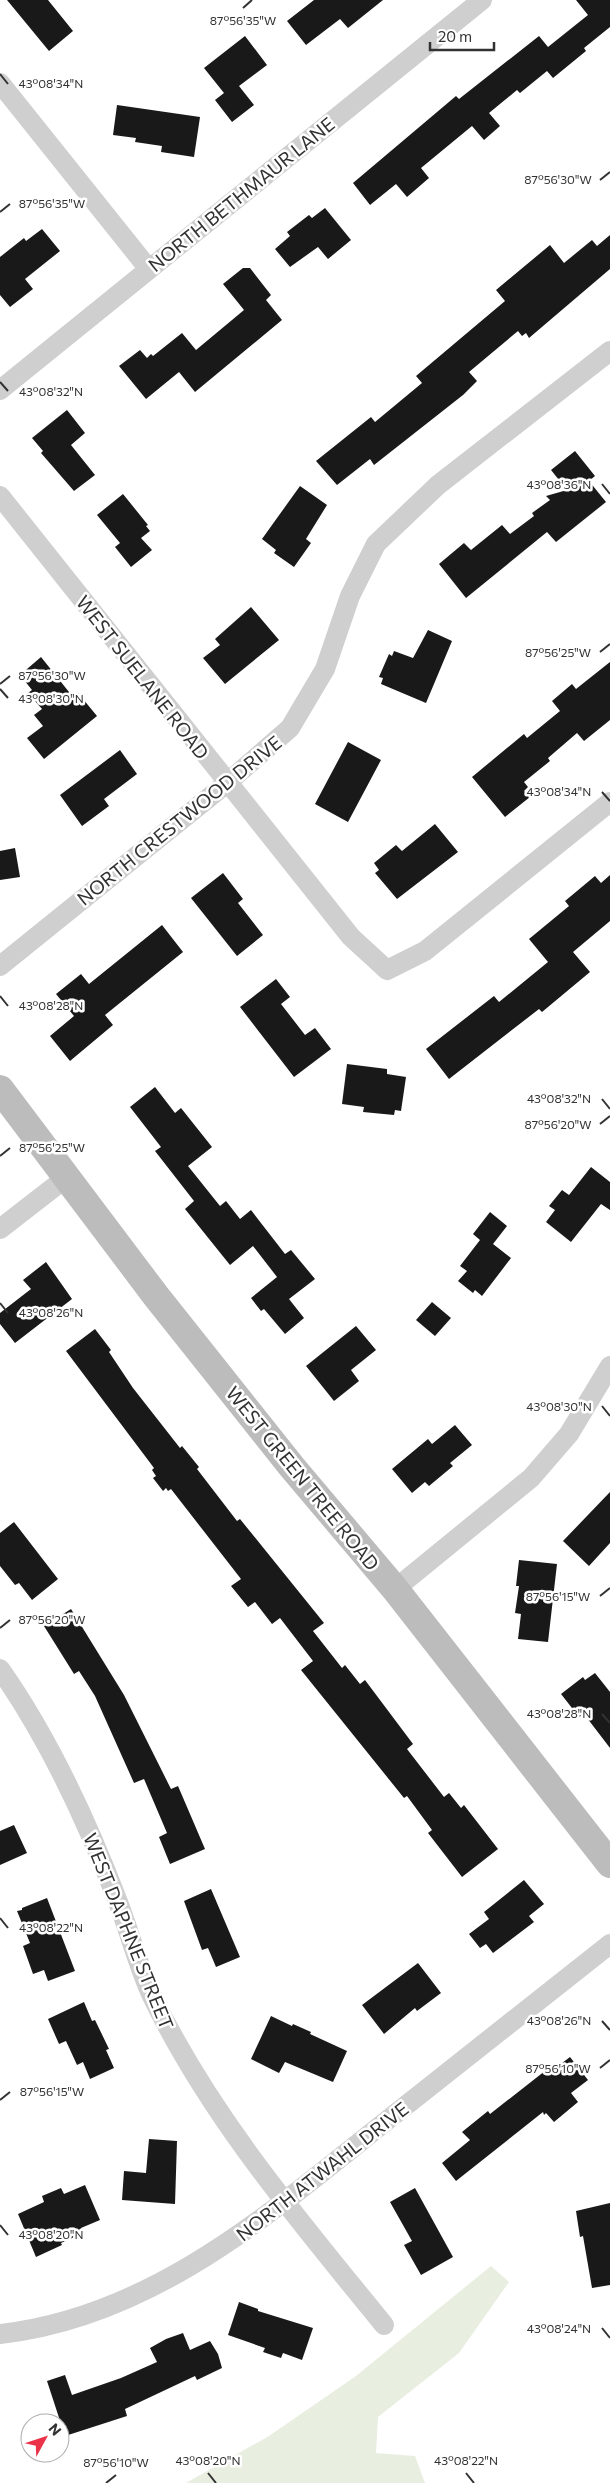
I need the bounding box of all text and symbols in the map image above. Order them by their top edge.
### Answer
text: 87°56'35"W [210,13,276,27]
scale bar [430,20,494,52]
text: 20 m [438,27,472,45]
text: 43°08'34"N [19,76,83,90]
street label: NORTH BETHMAUR LANE [143,112,339,276]
text: 87°56'30"W [524,172,592,186]
text: 87°56'35"W [19,196,85,210]
text: 43°08'32"N [19,384,83,398]
text: 43°08'36"N [527,477,591,491]
street label: WEST SUELANE ROAD [72,591,214,763]
text: 87°56'25"W [525,645,591,659]
text: 87°56'30"W [18,668,86,682]
text: 43°08'30"N [18,691,84,705]
street label: NORTH CRESTWOOD DRIVE [72,730,286,910]
text: 43°08'34"N [527,784,591,798]
text: 43°08'28"N [19,998,83,1012]
text: 43°08'32"N [527,1091,591,1105]
text: 87°56'20"W [524,1117,592,1131]
text: 87°56'25"W [19,1140,85,1154]
text: 43°08'26"N [19,1305,83,1319]
street label: WEST GREEN TREE ROAD [222,1381,384,1575]
text: 43°08'30"N [526,1399,592,1413]
text: 87°56'15"W [526,1589,590,1603]
text: 87°56'20"W [18,1612,86,1626]
text: 43°08'28"N [527,1706,591,1720]
street label: WEST DAPHNE STREET [79,1829,179,2033]
text: 43°08'22"N [19,1920,83,1934]
text: 43°08'26"N [527,2013,591,2027]
text: 87°56'10"W [525,2061,591,2075]
text: 87°56'15"W [20,2084,84,2098]
street label: NORTH ATWAHL DRIVE [231,2097,413,2245]
text: 43°08'20"N [18,2227,84,2241]
text: 43°08'24"N [527,2321,591,2335]
north arrow [20,2413,70,2463]
text: N [45,2420,65,2439]
text: 43°08'20"N [175,2453,241,2467]
text: 43°08'22"N [434,2453,498,2467]
text: 87°56'10"W [83,2455,149,2469]

